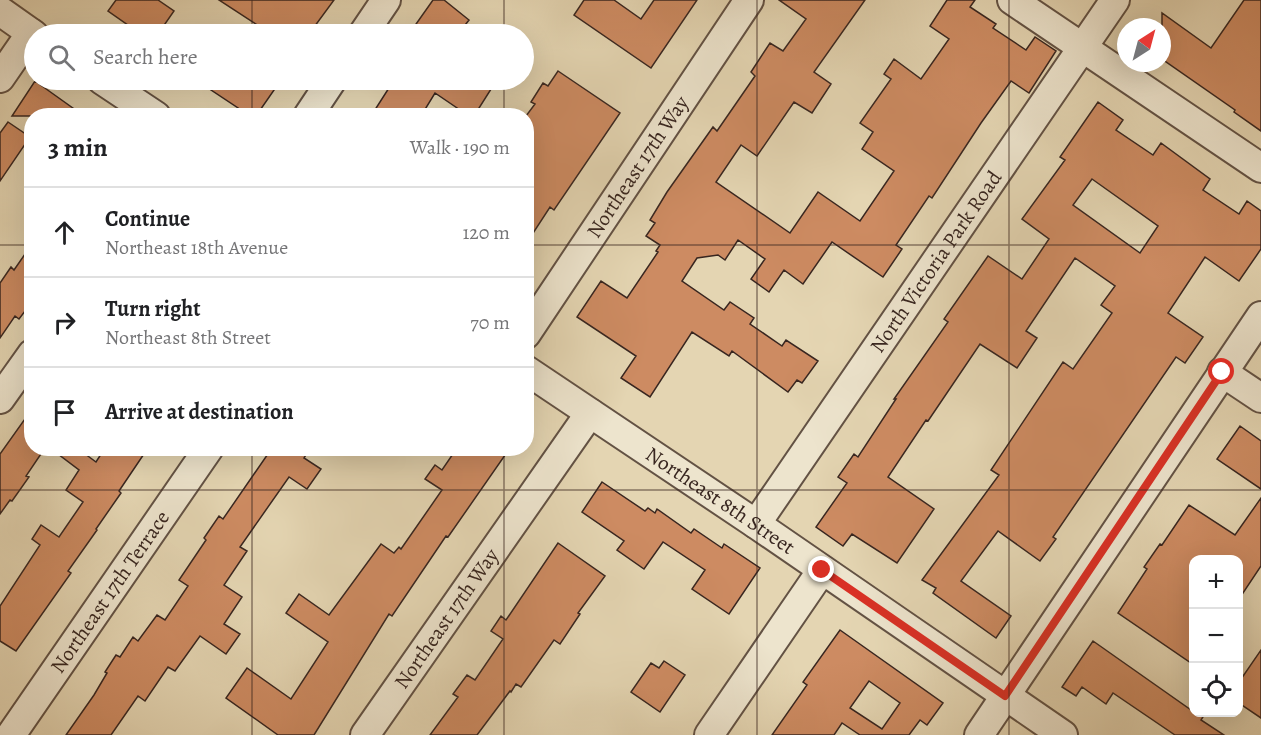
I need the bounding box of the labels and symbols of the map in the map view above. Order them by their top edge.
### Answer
north arrow [1117,18,1171,72]
street label: Northeast 17th Way [580,90,695,243]
street label: North Victoria Park Road [863,164,1008,358]
route start [1208,358,1234,384]
street label: Northeast 8th Street [640,440,801,561]
street label: Northeast 17th Terrace [44,505,176,679]
street label: Northeast 17th Way [388,542,505,694]
route end [808,556,834,582]

